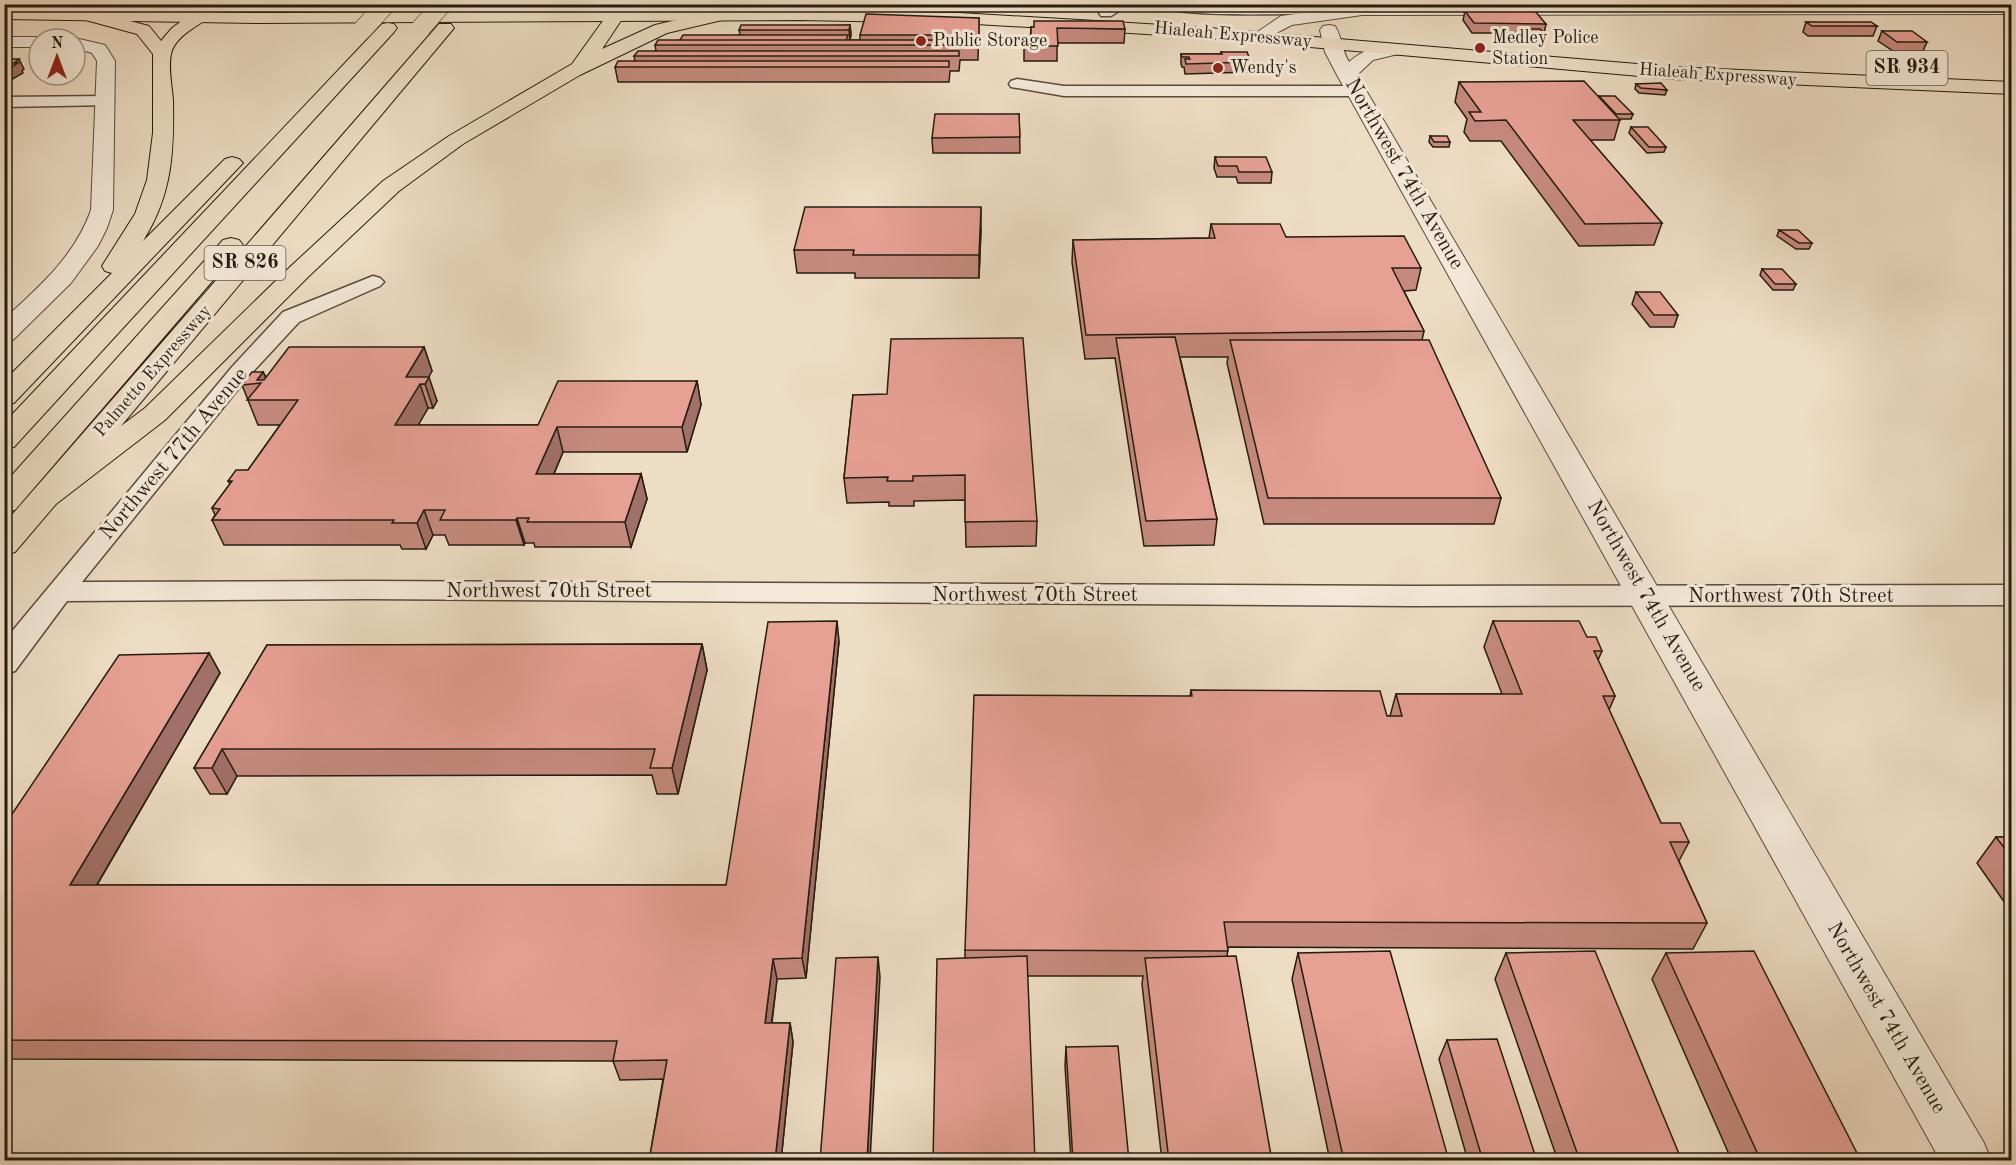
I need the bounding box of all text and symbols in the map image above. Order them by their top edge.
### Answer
street label: Hialeah Expressway [1153,19,1313,51]
north arrow [27,27,87,87]
place label: Medley Police Station [1492,29,1599,68]
place label: Public Storage [933,32,1047,50]
marker: Public Storage [914,34,928,48]
text: N [51,36,64,52]
marker: Medley Police Station [1473,41,1487,55]
road number: SR 934 [1866,51,1948,85]
place label: Wendy's [1230,59,1297,77]
street label: Hialeah Expressway [1638,60,1798,90]
marker: Wendy's [1211,61,1225,75]
street label: Northwest 74th Avenue [1341,75,1467,273]
road number: SR 826 [204,246,286,280]
street label: Palmetto Expressway [91,301,215,440]
street label: Northwest 77th Avenue [96,364,252,544]
street label: Northwest 74th Avenue [1583,497,1709,695]
street label: Northwest 70th Street [446,581,652,602]
street label: Northwest 70th Street [932,585,1138,606]
street label: Northwest 70th Street [1688,586,1894,607]
street label: Northwest 74th Avenue [1823,919,1949,1117]

